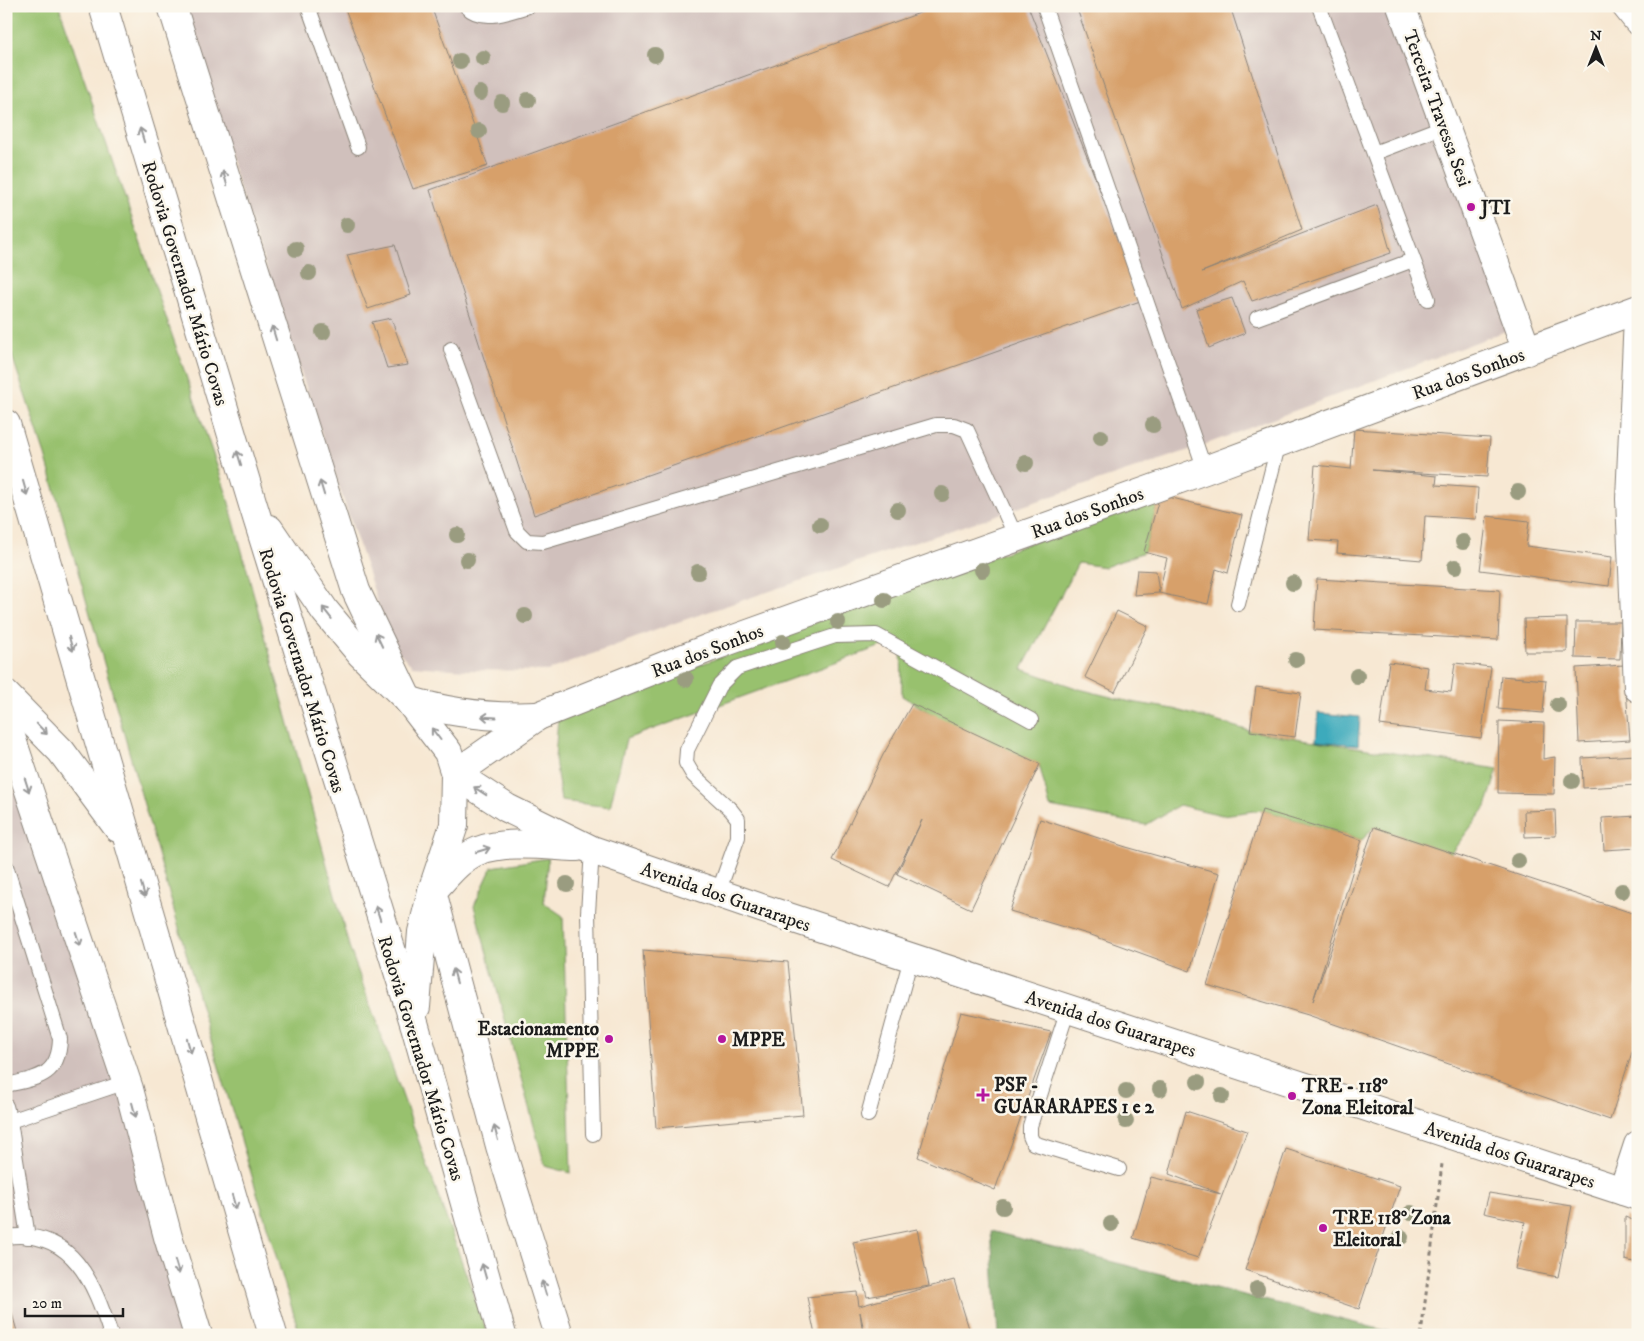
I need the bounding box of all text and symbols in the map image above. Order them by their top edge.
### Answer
north arrow [1572,22,1622,72]
street label: Terceira Travessa Sesi [1398,27,1476,190]
text: N [1590,27,1602,45]
one-way arrow [137,127,147,143]
street label: Rodovia Governador Mário Covas [136,158,233,409]
one-way arrow [220,170,230,186]
place label: JTI [1479,197,1511,220]
marker: JTI [1465,201,1477,213]
one-way arrow [269,325,279,341]
street label: Rua dos Sonhos [1409,343,1528,405]
one-way arrow [233,451,243,467]
one-way arrow [20,480,30,496]
one-way arrow [317,481,327,497]
street label: Rua dos Sonhos [1028,482,1147,544]
street label: Rodovia Governador Mário Covas [253,545,350,796]
one-way arrow [321,607,332,620]
street label: Rua dos Sonhos [648,620,767,683]
one-way arrow [373,633,383,648]
one-way arrow [66,636,76,652]
one-way arrow [481,712,497,721]
one-way arrow [35,723,48,735]
one-way arrow [430,728,441,741]
one-way arrow [23,776,32,792]
one-way arrow [474,785,488,795]
one-way arrow [475,845,491,854]
street label: Avenida dos Guararapes [638,858,813,937]
one-way arrow [139,882,148,898]
one-way arrow [373,905,383,921]
one-way arrow [74,931,84,947]
street label: Rodovia Governador Mário Covas [372,933,469,1184]
one-way arrow [450,968,459,984]
street label: Avenida dos Guararapes [1022,986,1199,1063]
place label: Estacionamento MPPE [477,1018,600,1063]
place label: MPPE [732,1029,785,1052]
marker: Estacionamento MPPE [603,1033,615,1045]
marker: MPPE [716,1033,728,1045]
one-way arrow [184,1038,194,1054]
place label: PSF - GUARARAPES 1 e 2 [994,1074,1155,1119]
place label: TRE - 118° Zona Eleitoral [1301,1075,1414,1120]
marker: PSF - GUARARAPES 1 e 2 [976,1088,990,1102]
marker: TRE - 118° Zona Eleitoral [1286,1090,1298,1102]
one-way arrow [130,1101,139,1117]
street label: Avenida dos Guararapes [1421,1117,1598,1194]
one-way arrow [491,1125,501,1141]
one-way arrow [230,1194,240,1210]
place label: TRE 118° Zona Eleitoral [1332,1207,1452,1252]
marker: TRE 118° Zona Eleitoral [1317,1222,1329,1234]
one-way arrow [173,1258,182,1274]
one-way arrow [479,1263,489,1279]
one-way arrow [539,1281,549,1297]
scale bar [25,1286,122,1318]
text: 20 m [32,1294,62,1313]

